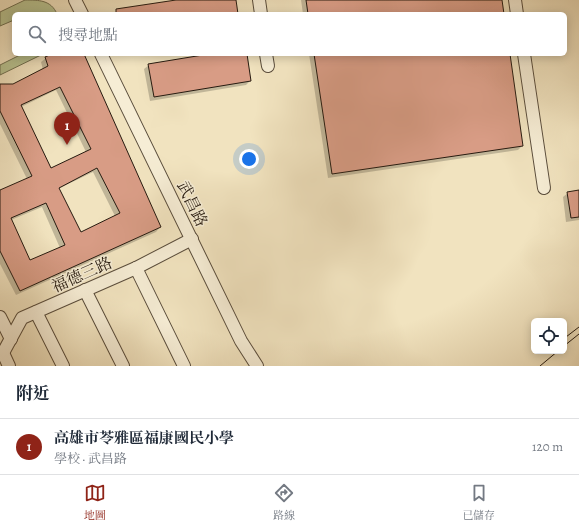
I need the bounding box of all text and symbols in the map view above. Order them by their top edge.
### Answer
search box [12,12,567,56]
icon: search [26,23,48,45]
text: 搜尋地點 [58,25,118,45]
pin: 1 [54,112,80,145]
your location [239,149,259,169]
street label: 武昌路 [172,178,212,230]
street label: 福德三路 [48,252,116,298]
map controls [531,318,567,354]
button: locate [531,318,567,354]
text: 附近 [16,382,50,405]
text: 高雄市苓雅區福康國民小學 [54,428,234,448]
text: 1 [27,438,31,455]
text: 120 m [532,438,563,455]
text: 學校 · 武昌路 [54,450,127,467]
tab: 地圖 [84,482,106,523]
tab: 路線 [273,482,295,523]
tab: 已儲存 [462,482,495,523]

